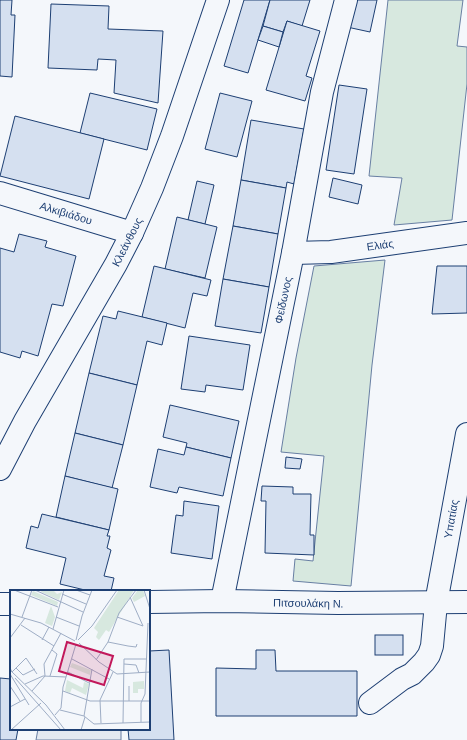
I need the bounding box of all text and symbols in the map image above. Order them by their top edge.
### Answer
street label: Αλκιβιάδου [38,198,94,228]
street label: Κλεάνθους [109,215,145,269]
street label: Ελιάς [366,236,394,254]
street label: Φείδωνος [271,275,295,325]
street label: Υπατίας [441,498,461,540]
inset map [10,590,150,730]
street label: Πιτσουλάκη Ν. [273,595,343,611]

